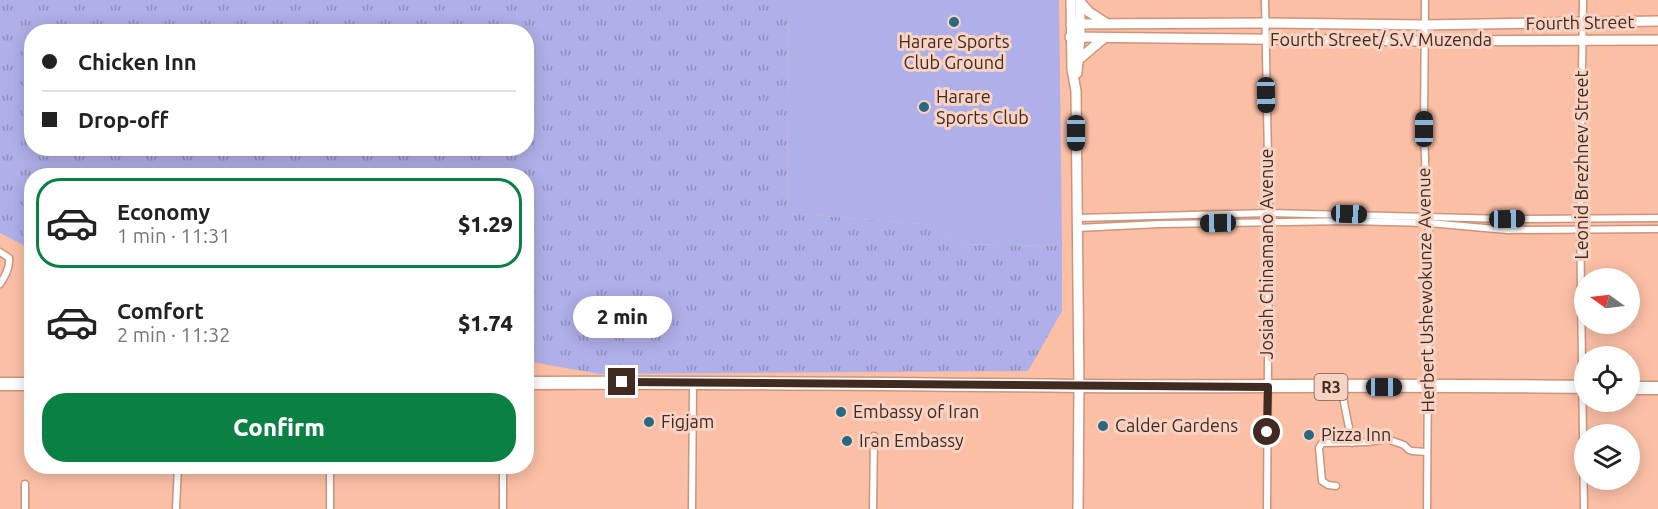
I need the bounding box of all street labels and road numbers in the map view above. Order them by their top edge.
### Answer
street label: Fourth Street [1525,11,1635,33]
street label: Fourth Street/ S.V Muzenda [1270,29,1492,49]
street label: Leonid Brezhnev Street [1571,70,1591,260]
street label: Josiah Chinamano Avenue [1256,149,1276,359]
street label: Herbert Ushewokunze Avenue [1413,167,1437,413]
road number: R3 [1314,374,1348,400]

